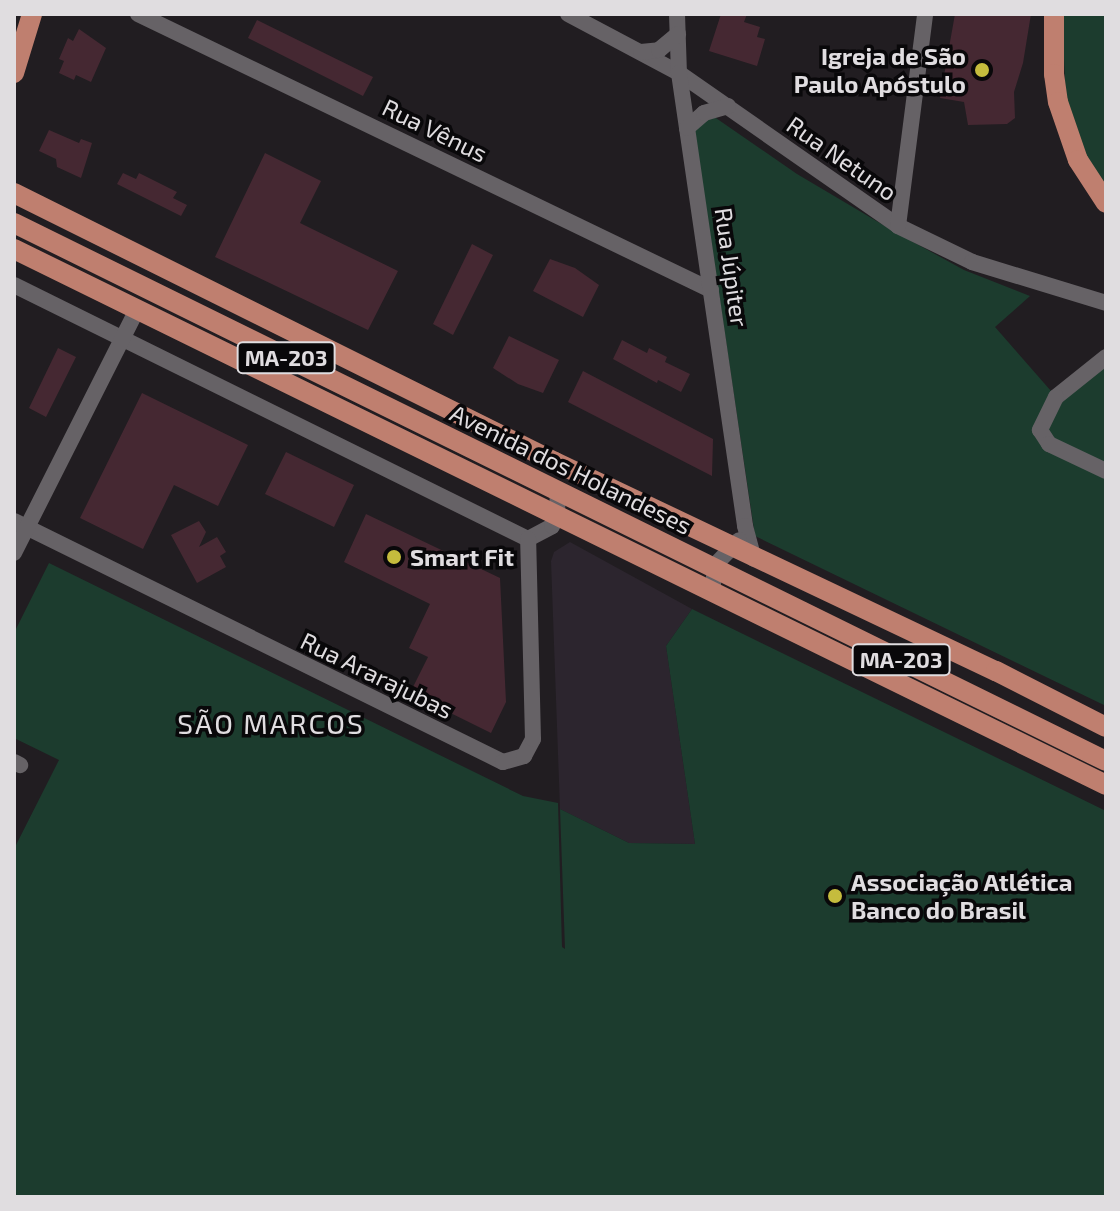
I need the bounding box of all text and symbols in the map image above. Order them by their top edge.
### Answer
place label: Igreja de São Paulo Apóstulo [793,42,966,98]
marker: Igreja de São Paulo Apóstulo [973,61,991,79]
street label: Rua Vênus [378,92,492,168]
street label: Rua Netuno [782,110,902,206]
street label: Rua Júpiter [709,205,755,329]
road number: MA-203 [236,340,336,376]
street label: Avenida dos Holandeses [446,398,696,540]
place label: Smart Fit [410,543,514,571]
marker: Smart Fit [385,548,403,566]
street label: Rua Ararajubas [296,626,458,724]
road number: MA-203 [851,642,951,678]
district label: SÃO MARCOS [177,706,365,740]
place label: Associação Atlética Banco do Brasil [851,868,1073,924]
marker: Associação Atlética Banco do Brasil [826,887,844,905]

